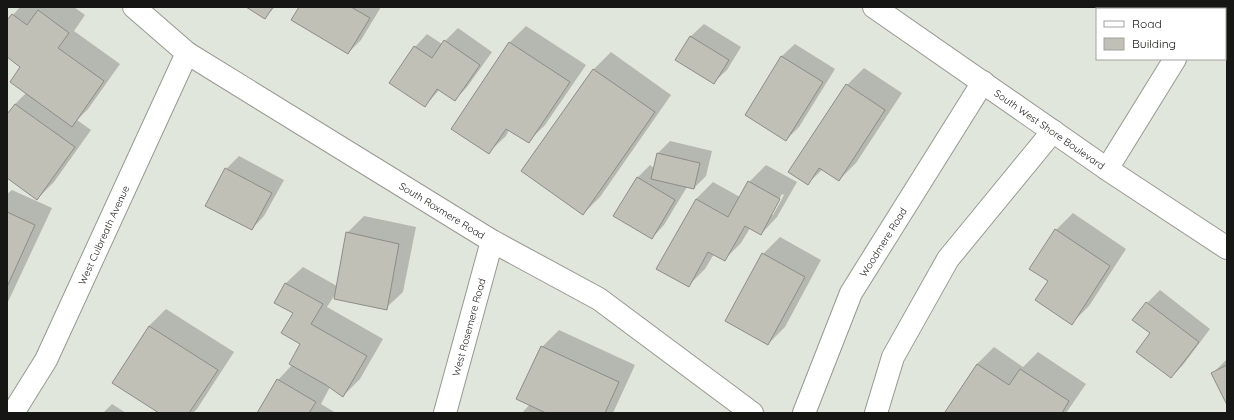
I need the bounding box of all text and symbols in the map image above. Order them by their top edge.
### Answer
legend [1096,8,1226,60]
text: Road [1132,16,1162,31]
text: Building [1132,36,1176,51]
street label: South West Shore Boulevard [992,87,1107,172]
street label: South Roxmere Road [397,179,487,242]
street label: West Culbreath Avenue [75,183,132,287]
street label: Woodmere Road [857,205,910,279]
street label: West Rosemere Road [449,277,488,378]

